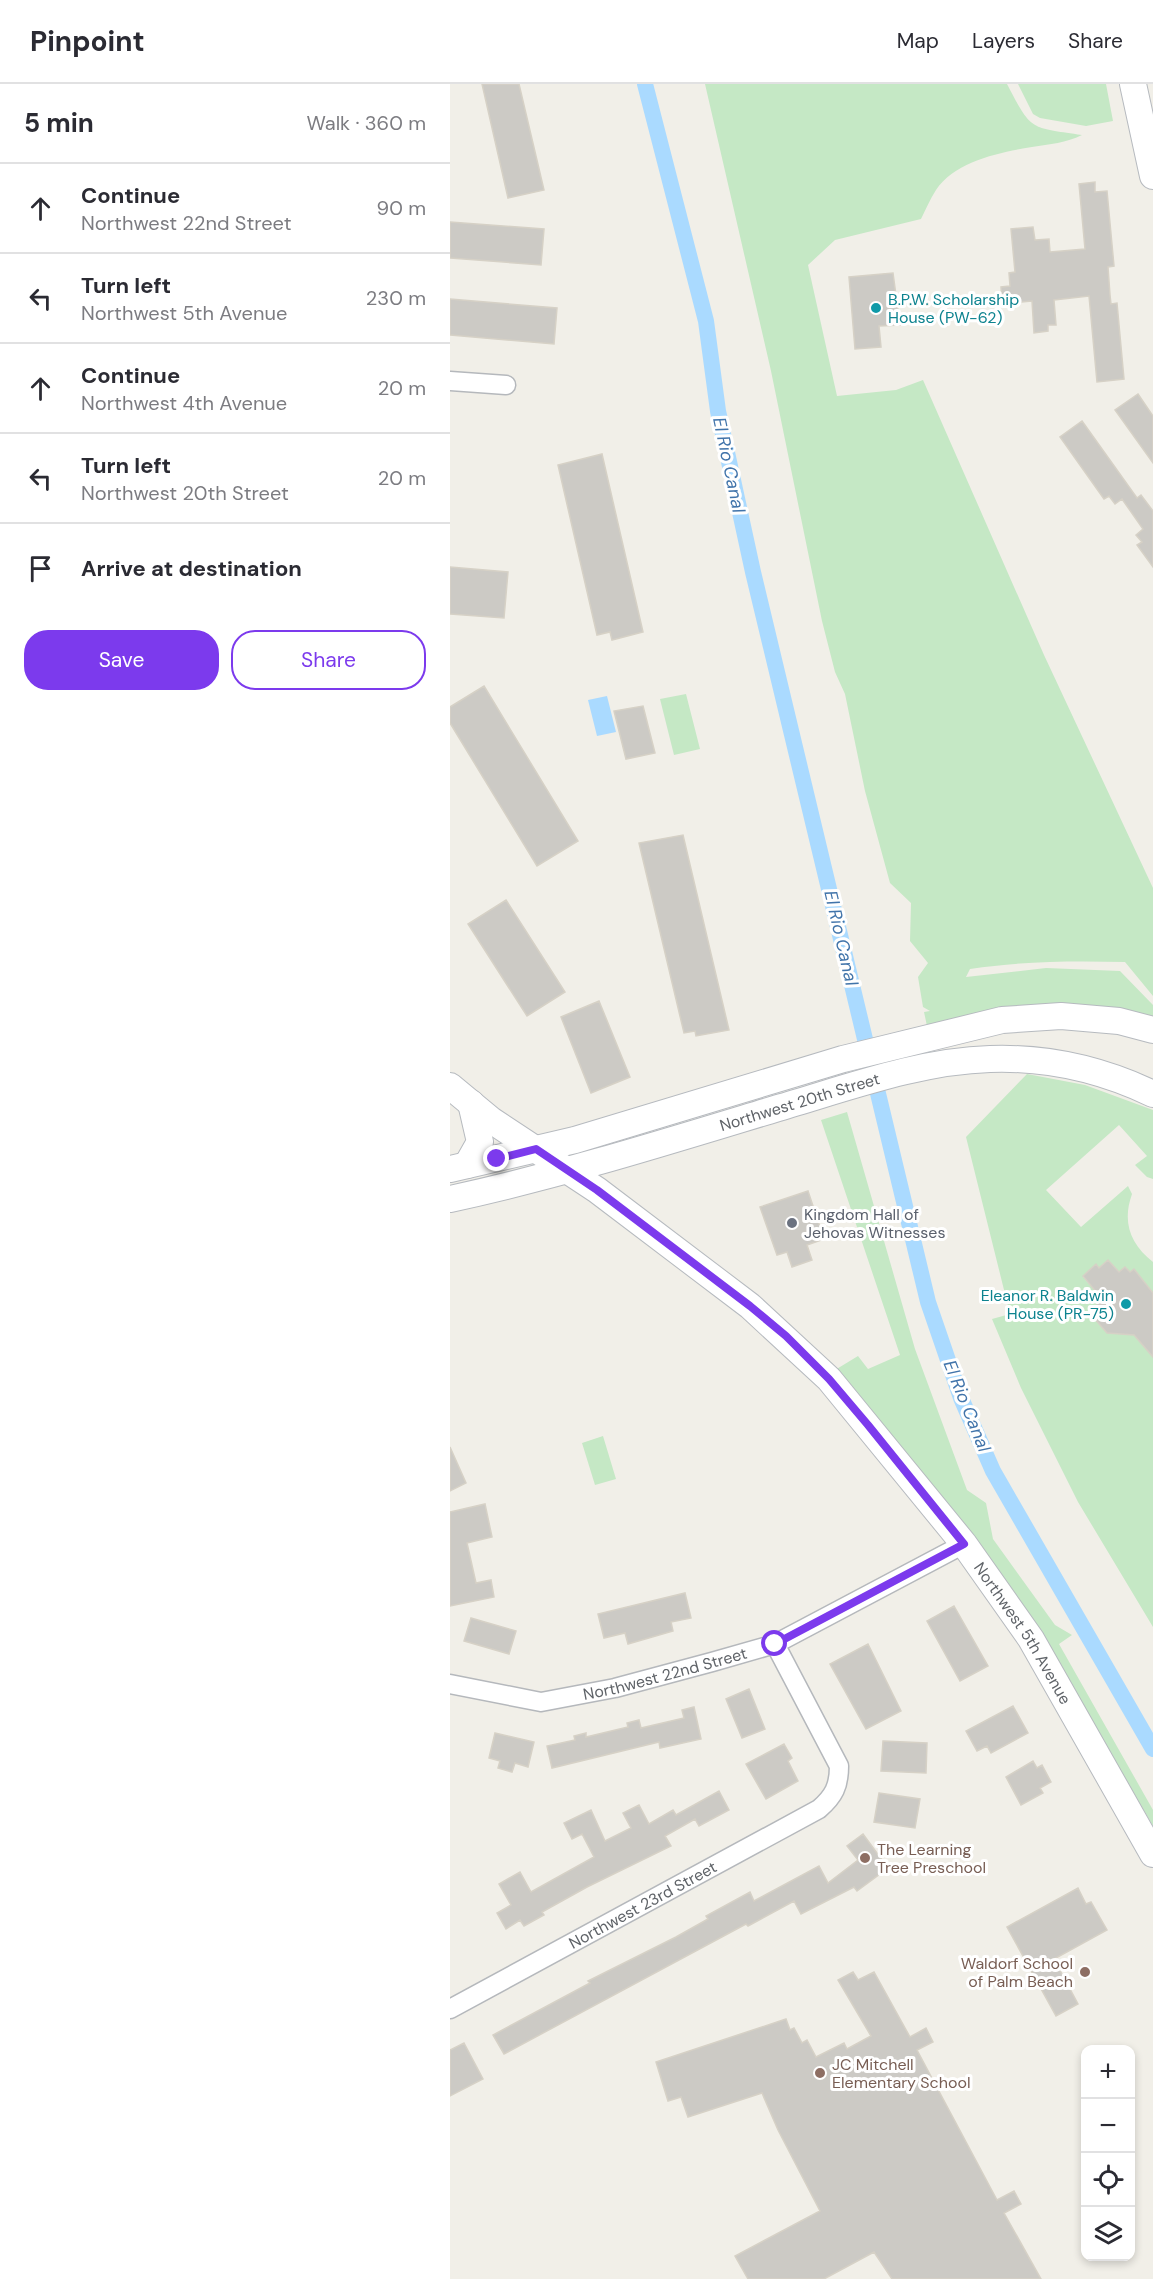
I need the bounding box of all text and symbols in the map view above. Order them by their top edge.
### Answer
text: Pinpoint [30,23,145,60]
text: Map [897,27,939,55]
text: Layers [972,27,1035,55]
text: Share [1068,27,1123,55]
text: 5 min [24,106,94,140]
text: Walk · 360 m [306,110,426,136]
text: Continue [81,181,180,210]
icon: ahead [24,192,57,225]
text: 90 m [377,195,426,221]
text: Northwest 22nd Street [81,210,291,236]
text: Turn left [81,271,171,300]
icon: left [24,282,57,315]
text: 230 m [366,285,426,311]
place label: B.P.W. Scholarship House (PW-62) [888,289,1019,328]
text: Northwest 5th Avenue [81,300,287,326]
marker: B.P.W. Scholarship House (PW-62) [869,301,883,315]
text: Continue [81,361,180,390]
icon: ahead [24,372,57,405]
text: 20 m [378,375,426,401]
text: Northwest 4th Avenue [81,390,287,416]
water label: El Rio Canal [707,415,751,516]
text: Turn left [81,451,171,480]
icon: left [24,462,57,495]
text: 20 m [378,465,426,491]
text: Northwest 20th Street [81,480,289,506]
icon: arrive [24,552,57,585]
text: Arrive at destination [81,554,302,583]
button: Save [24,630,219,690]
button: Share [231,630,426,690]
water label: El Rio Canal [818,888,864,989]
street label: Northwest 20th Street [717,1068,882,1136]
route end [483,1145,509,1171]
place label: Kingdom Hall of Jehovas Witnesses [804,1204,945,1243]
marker: Kingdom Hall of Jehovas Witnesses [785,1216,799,1230]
place label: Eleanor R. Baldwin House (PR-75) [981,1285,1114,1324]
marker: Eleanor R. Baldwin House (PR-75) [1119,1297,1133,1311]
water label: El Rio Canal [938,1357,997,1456]
street label: Northwest 5th Avenue [969,1558,1076,1708]
route start [761,1630,787,1656]
street label: Northwest 22nd Street [581,1642,749,1704]
place label: The Learning Tree Preschool [877,1839,986,1878]
marker: The Learning Tree Preschool [858,1851,872,1865]
street label: Northwest 23rd Street [565,1856,720,1953]
place label: Waldorf School of Palm Beach [961,1953,1073,1992]
marker: Waldorf School of Palm Beach [1078,1965,1092,1979]
map controls [1081,2045,1135,2261]
button: + [1081,2045,1135,2099]
place label: JC Mitchell Elementary School [832,2054,970,2093]
marker: JC Mitchell Elementary School [813,2066,827,2080]
button: − [1081,2099,1135,2153]
button: locate [1081,2153,1135,2207]
button: layers [1081,2207,1135,2261]

